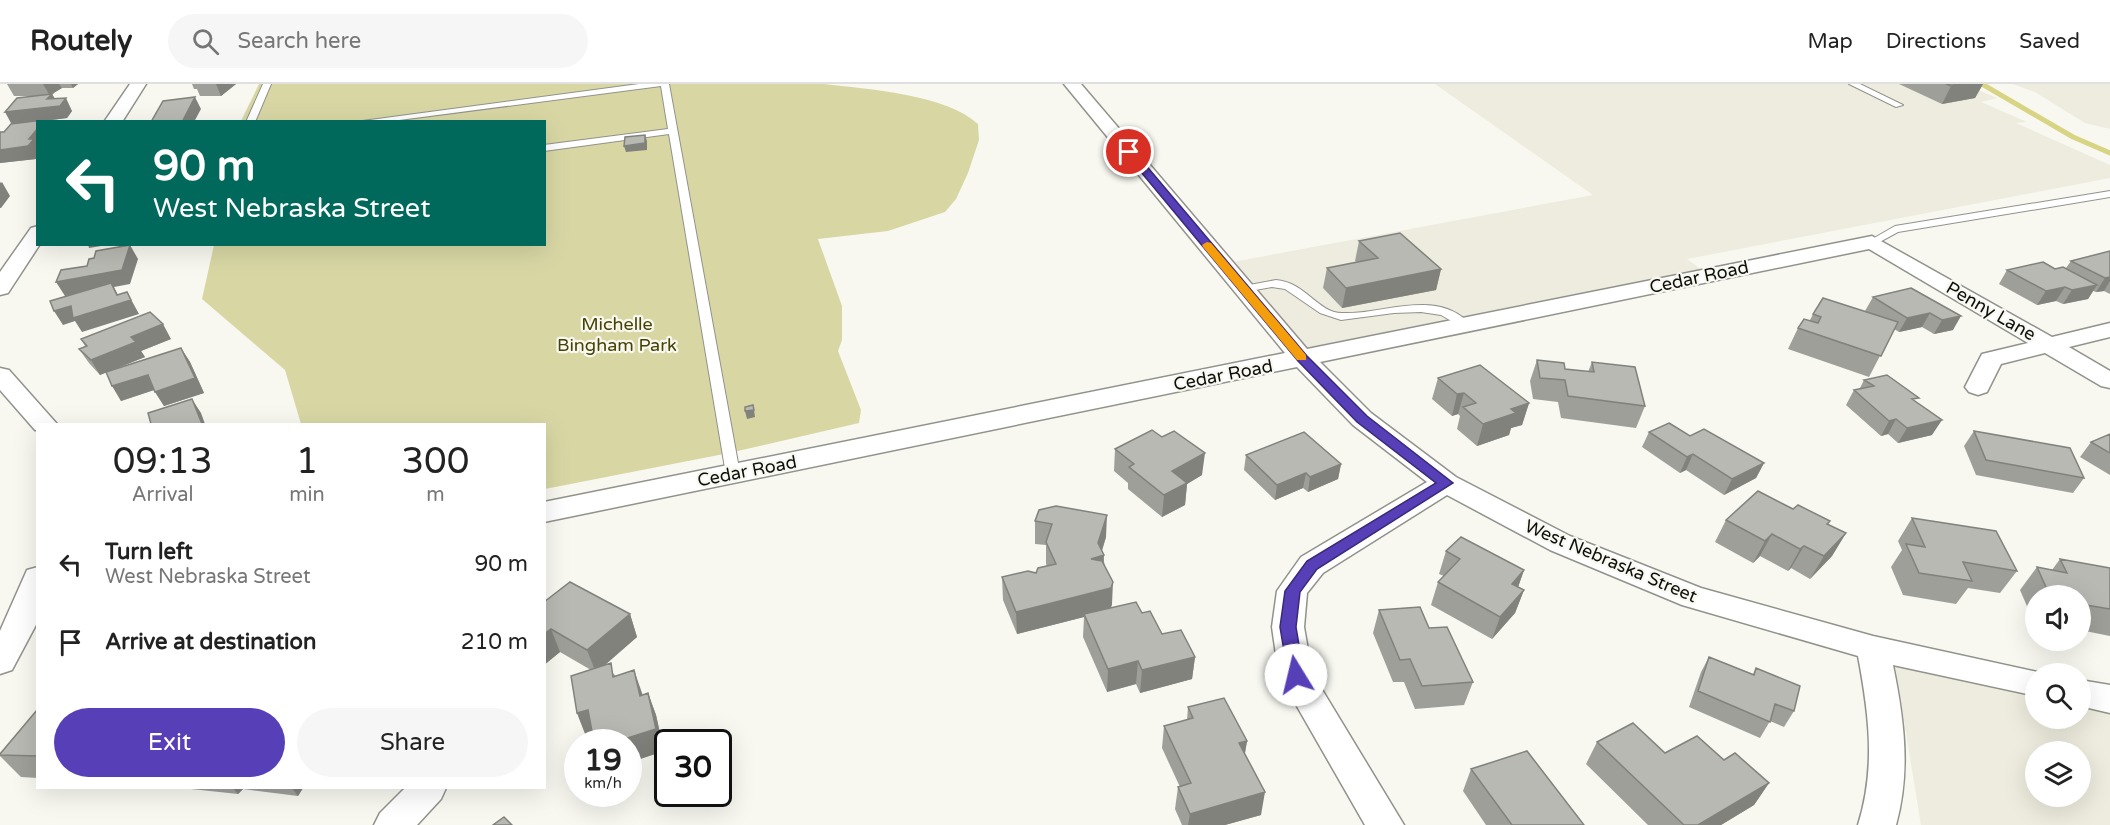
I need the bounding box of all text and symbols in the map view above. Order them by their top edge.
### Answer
search box [168,14,588,68]
text: Routely [30,24,132,58]
icon: search [189,25,222,58]
text: Search here [237,28,361,54]
text: Map [1807,29,1853,54]
text: Directions [1886,29,1986,54]
text: Saved [2019,29,2080,54]
pin [1103,126,1154,177]
icon: arrive [1112,135,1145,168]
text: 90 m [153,141,255,192]
icon: left [54,144,132,222]
text: West Nebraska Street [153,192,430,225]
street label: Cedar Road [1647,256,1751,298]
street label: Penny Lane [1942,277,2040,345]
park label: Michelle Bingham Park [557,313,677,356]
street label: Cedar Road [1171,355,1275,395]
text: 09:13 [113,440,213,483]
text: 1 [296,440,318,483]
text: 300 [401,440,469,483]
street label: Cedar Road [695,451,799,491]
text: Arrival [132,483,194,507]
text: min [289,483,325,507]
text: m [426,483,445,507]
street label: West Nebraska Street [1522,515,1701,607]
text: Turn left [105,539,193,565]
icon: left [54,548,87,581]
text: 90 m [474,551,528,577]
text: West Nebraska Street [105,565,311,589]
map controls [2025,585,2091,807]
button: sound [2025,585,2091,651]
icon: arrive [54,626,87,659]
text: Arrive at destination [105,629,316,655]
text: 210 m [461,629,528,655]
position arrow [1264,643,1328,707]
button: search [2025,663,2091,729]
button: Exit [54,708,285,777]
button: Share [297,708,528,777]
speed limit sign: 30 [654,729,732,807]
button: layers [2025,741,2091,807]
text: 19 [584,742,622,779]
text: km/h [584,774,622,792]

